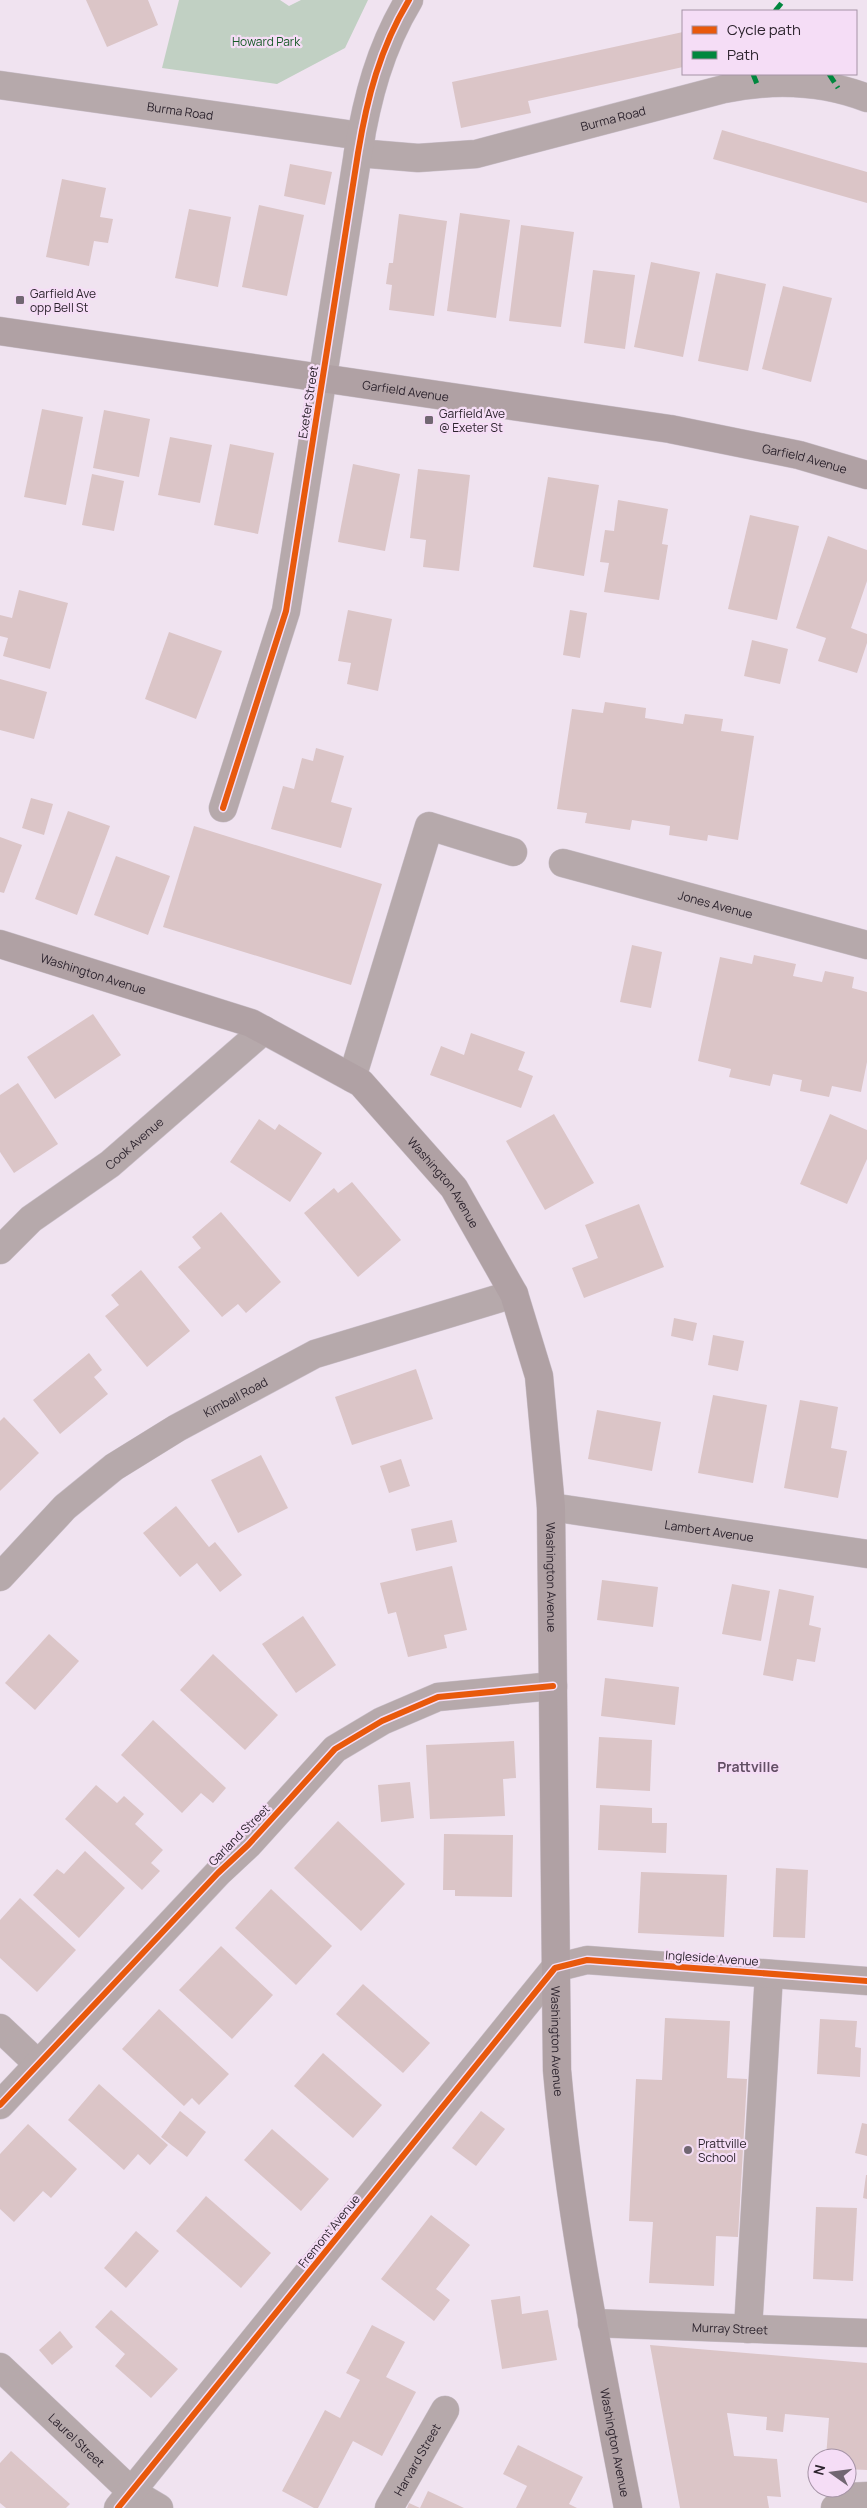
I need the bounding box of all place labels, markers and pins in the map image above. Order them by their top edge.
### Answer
place label: Garfield Ave opp Bell St [30,285,96,316]
marker: Garfield Ave opp Bell St [14,294,26,306]
place label: Garfield Ave @ Exeter St [439,405,505,436]
marker: Garfield Ave @ Exeter St [423,414,435,426]
place label: Prattville School [698,2135,746,2166]
marker: Prattville School [682,2144,694,2156]

